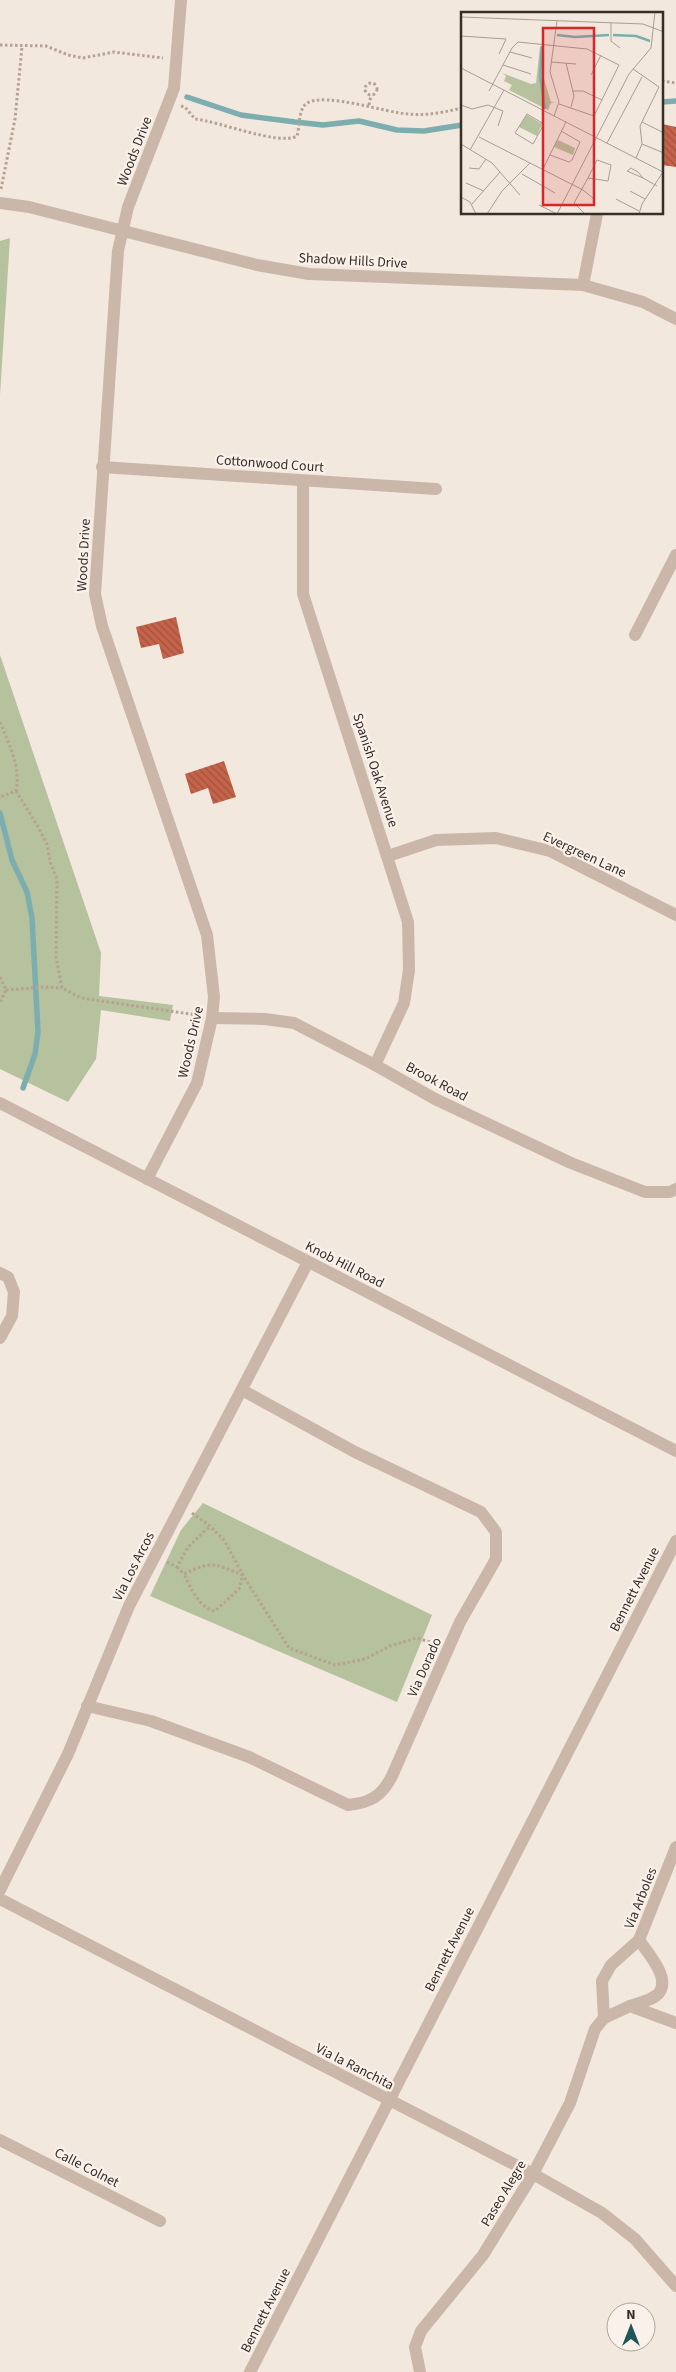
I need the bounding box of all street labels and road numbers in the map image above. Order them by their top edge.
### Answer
street label: Woods Drive [113,114,157,189]
street label: Shadow Hills Drive [298,248,408,274]
street label: Cottonwood Court [215,450,325,478]
street label: Woods Drive [72,518,96,592]
street label: Spanish Oak Avenue [347,711,403,830]
street label: Evergreen Lane [540,827,630,883]
street label: Woods Drive [173,1004,209,1080]
street label: Brook Road [402,1057,471,1107]
street label: Knob Hill Road [301,1236,388,1293]
street label: Via Los Arcos [108,1528,160,1604]
street label: Bennett Avenue [605,1544,665,1635]
street label: Via Dorado [403,1634,447,1701]
street label: Via Arboles [620,1865,662,1932]
street label: Bennett Avenue [420,1904,480,1995]
street label: Via la Ranchita [312,2039,397,2095]
street label: Calle Colnet [51,2143,123,2193]
street label: Paseo Alegre [476,2156,532,2231]
street label: Bennett Avenue [236,2265,296,2356]

